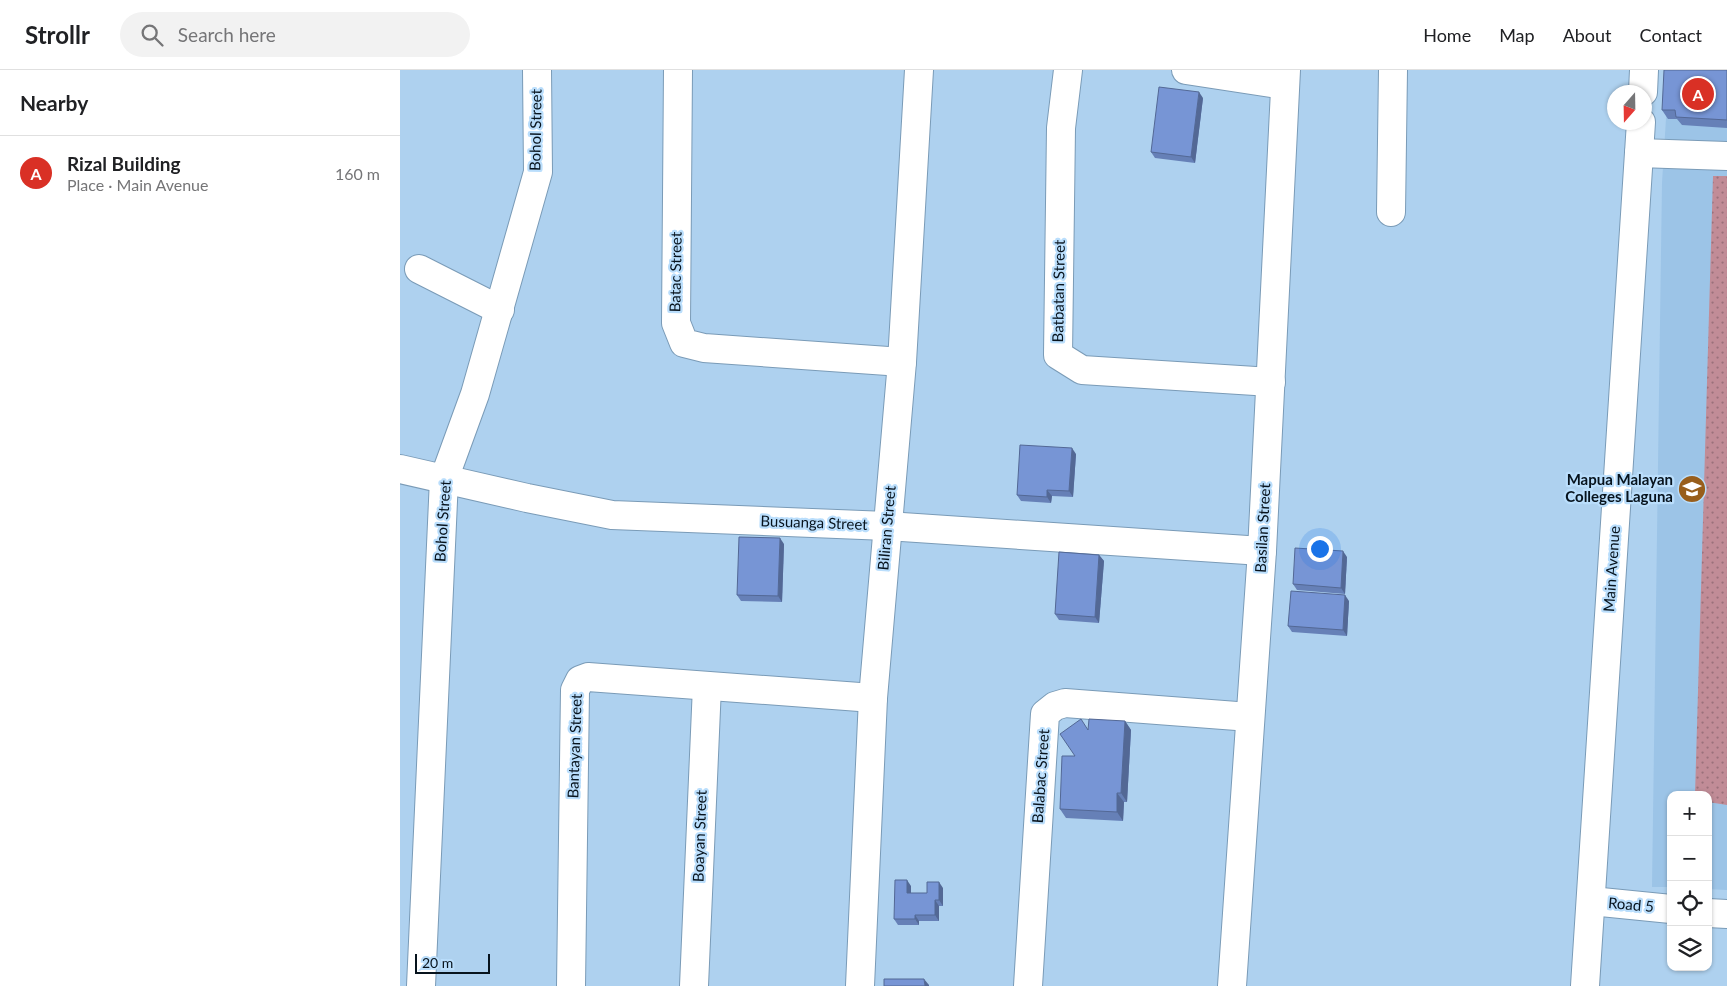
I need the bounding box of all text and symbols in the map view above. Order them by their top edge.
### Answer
search box [120,12,470,57]
text: Strollr [25,20,90,49]
icon: search [138,21,166,49]
text: Search here [178,23,276,46]
text: Home [1423,24,1471,46]
text: Map [1499,24,1535,46]
text: About [1563,24,1612,46]
text: Contact [1640,24,1702,46]
pin: A [1682,75,1714,113]
north arrow [1607,85,1652,130]
street label: Bohol Street [525,88,545,171]
text: Nearby [20,90,88,115]
text: Rizal Building [67,152,181,175]
text: A [30,164,42,183]
text: 160 m [335,164,380,183]
text: Place · Main Avenue [67,175,208,194]
street label: Batac Street [665,231,685,312]
street label: Batbatan Street [1048,239,1068,342]
place label: Mapua Malayan Colleges Laguna [1565,470,1673,505]
school or university icon: Mapua Malayan Colleges Laguna [1677,474,1707,504]
street label: Bohol Street [430,479,454,562]
street label: Basilan Street [1251,482,1273,573]
street label: Biliran Street [873,484,899,571]
street label: Busuanga Street [760,511,869,533]
street label: Main Avenue [1599,525,1623,613]
your location [1307,536,1333,562]
street label: Bantayan Street [563,693,585,799]
street label: Balabac Street [1028,728,1052,824]
street label: Boayan Street [688,789,710,882]
map controls [1667,791,1712,971]
button: + [1667,791,1712,836]
button: − [1667,836,1712,881]
button: locate [1667,881,1712,926]
street label: Road 5 [1607,893,1655,915]
button: layers [1667,926,1712,971]
scale bar [415,951,490,974]
text: 20 m [422,954,453,971]

